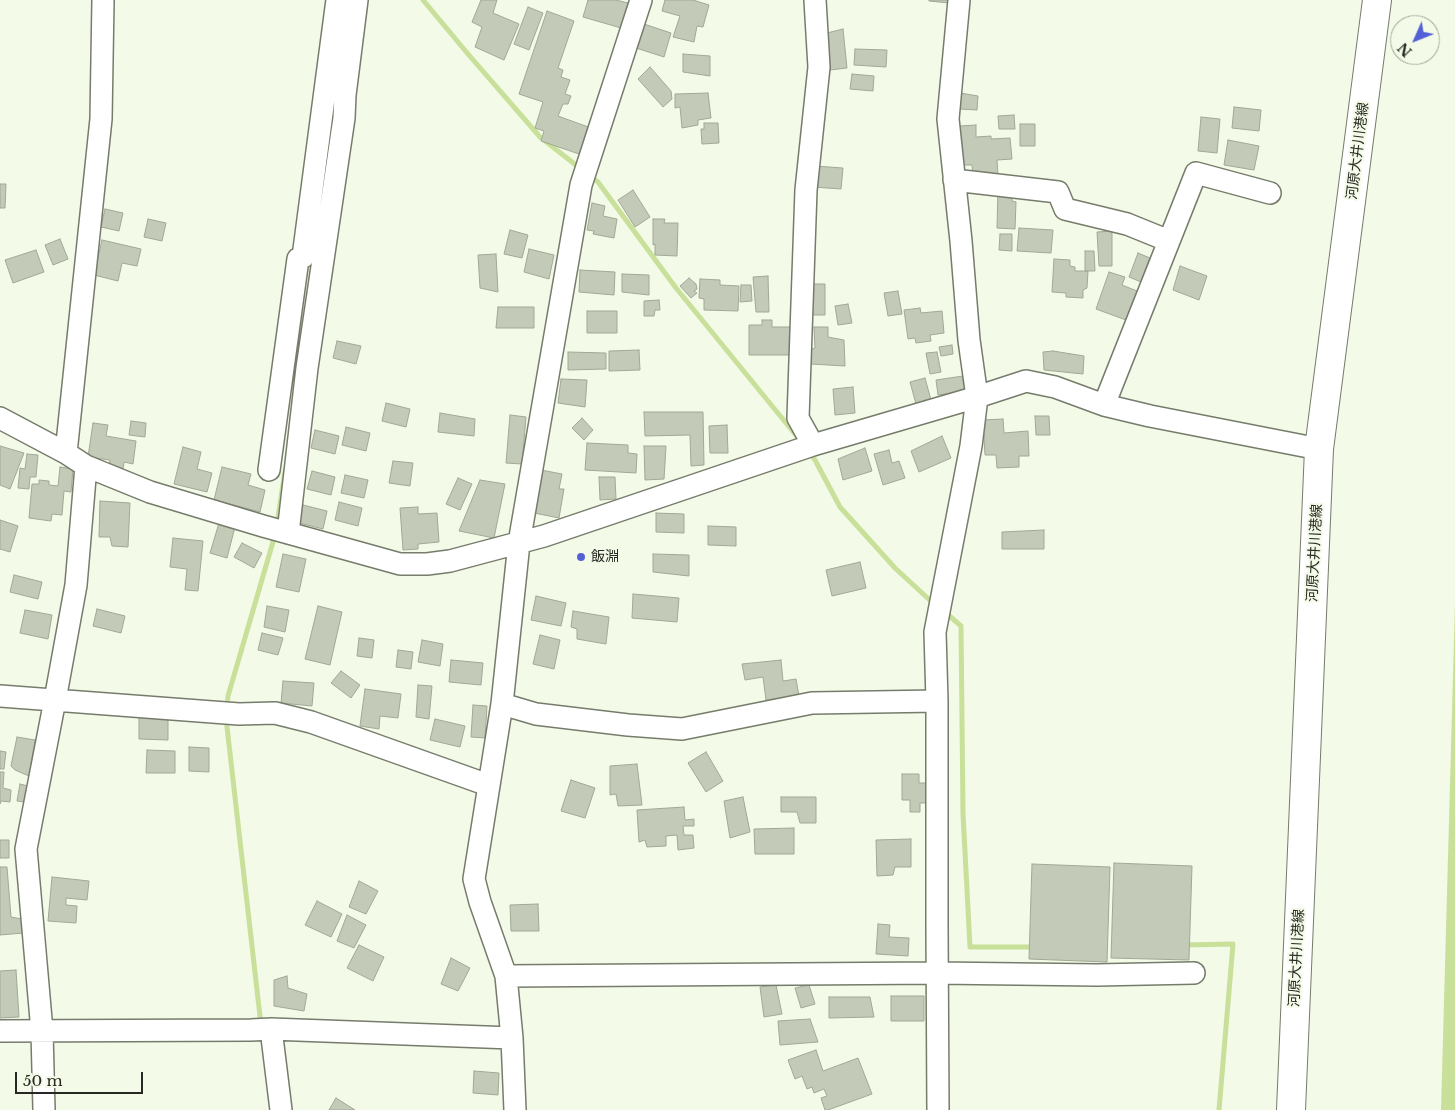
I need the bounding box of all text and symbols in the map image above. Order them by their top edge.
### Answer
north arrow [1390,15,1440,65]
text: N [1394,39,1416,61]
street label: 河原大井川港線 [1344,101,1372,201]
street label: 河原大井川港線 [1304,504,1326,602]
place label: 飯淵 [591,549,619,565]
marker: 飯淵 [575,551,587,563]
street label: 河原大井川港線 [1286,909,1308,1007]
scale bar [18,1062,145,1094]
text: 50 m [23,1071,63,1090]

